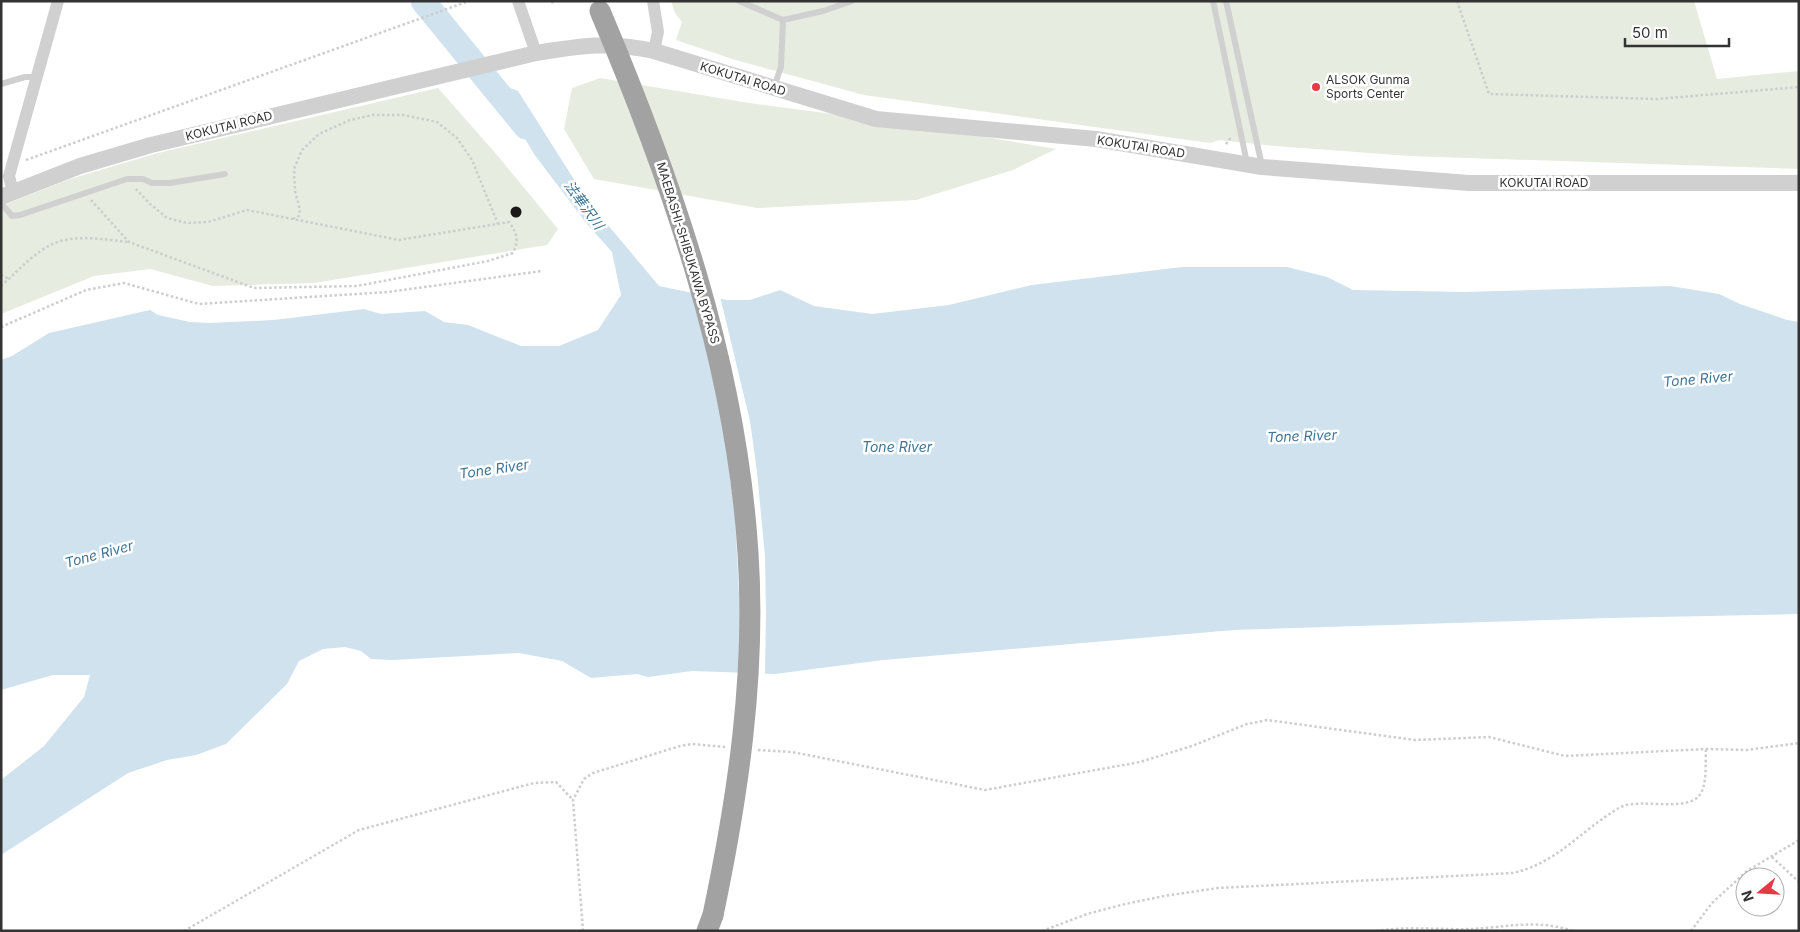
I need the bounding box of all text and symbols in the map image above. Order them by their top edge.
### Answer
scale bar [1625,15,1729,47]
text: 50 m [1632,23,1668,42]
street label: KOKUTAI ROAD [698,58,788,99]
place label: ALSOK Gunma Sports Center [1326,72,1410,101]
marker: ALSOK Gunma Sports Center [1310,81,1322,93]
street label: KOKUTAI ROAD [184,107,274,144]
street label: KOKUTAI ROAD [1096,132,1186,161]
street label: MAEBASHI-SHIBUKAWA BYPASS [654,160,723,346]
street label: KOKUTAI ROAD [1500,175,1588,190]
water label: 法華沢川 [561,177,609,234]
water label: Tone River [1662,367,1734,390]
water label: Tone River [1267,426,1338,445]
water label: Tone River [862,438,933,455]
water label: Tone River [458,455,530,482]
water label: Tone River [63,536,136,571]
north arrow [1735,867,1785,917]
text: N [1737,888,1757,904]

